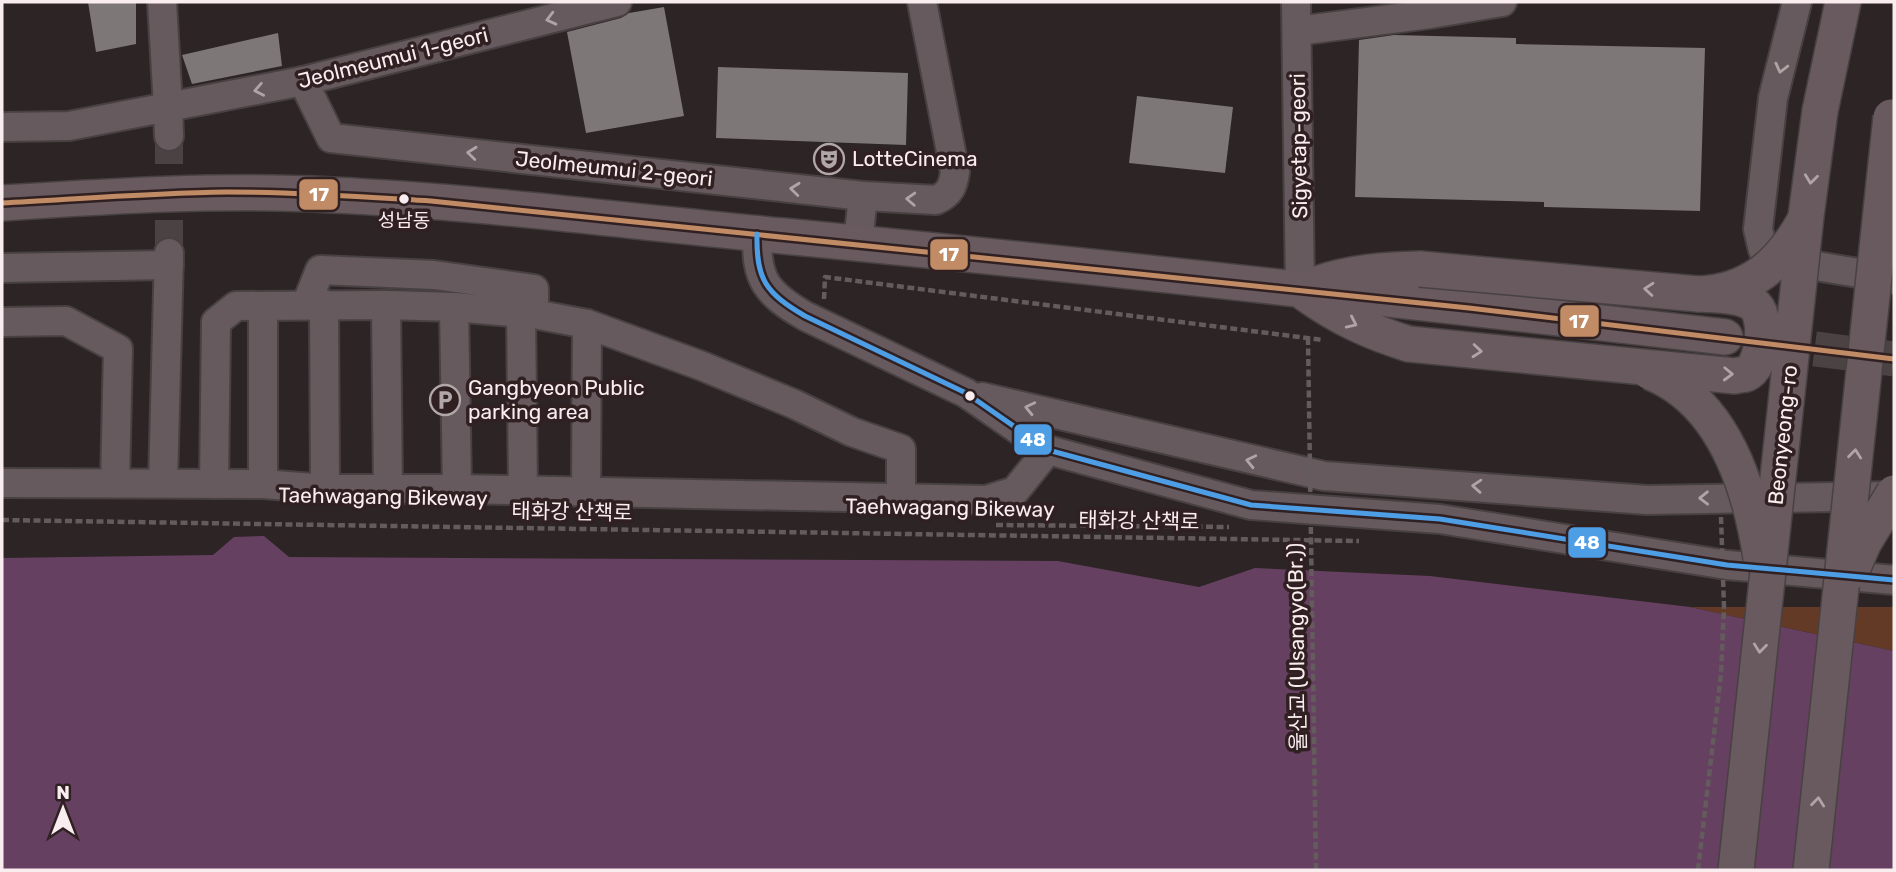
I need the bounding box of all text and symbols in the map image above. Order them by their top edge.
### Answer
one-way arrow [545,11,557,25]
street label: Jeolmeumui 1-geori [295,22,491,93]
one-way arrow [1775,62,1789,74]
street label: Sigyetap-geori [1285,73,1312,219]
one-way arrow [253,82,265,97]
theatre icon: LotteCinema [812,142,846,176]
one-way arrow [466,146,477,161]
street label: Jeolmeumui 2-geori [514,146,714,191]
place label: LotteCinema [852,146,978,171]
one-way arrow [1804,173,1819,184]
line badge: 17 [298,178,339,211]
one-way arrow [790,181,801,196]
text: 17 [309,183,329,206]
marker: 성남동 [397,192,411,206]
one-way arrow [906,192,917,207]
place label: 성남동 [378,209,430,232]
line badge: 17 [929,238,969,271]
text: 17 [939,243,959,266]
one-way arrow [1643,282,1654,297]
line badge: 17 [1559,304,1600,338]
text: 17 [1569,310,1589,333]
one-way arrow [1345,315,1357,329]
one-way arrow [1472,343,1483,358]
street label: Beonyeong-ro [1763,364,1802,506]
one-way arrow [1723,367,1734,382]
place label: Gangbyeon Public parking area [468,375,645,424]
parking icon: Gangbyeon Public parking area [428,383,462,417]
unlabelled marker [963,389,977,403]
one-way arrow [1024,402,1036,416]
line badge: 48 [1013,423,1053,456]
text: 48 [1020,428,1046,451]
one-way arrow [1847,449,1862,460]
one-way arrow [1245,454,1257,469]
one-way arrow [1471,479,1482,494]
street label: Taehwagang Bikeway [278,482,488,511]
one-way arrow [1698,491,1709,506]
street label: Taehwagang Bikeway [845,493,1055,522]
street label: 태화강 산책로 [511,498,633,525]
street label: 태화강 산책로 [1078,507,1200,534]
line badge: 48 [1567,526,1607,559]
text: 48 [1574,531,1600,554]
street label: 울산교 (Ulsangyo(Br.)) [1282,543,1311,751]
one-way arrow [1753,643,1768,654]
north arrow [28,774,98,844]
text: N [56,781,70,804]
one-way arrow [1810,797,1825,808]

